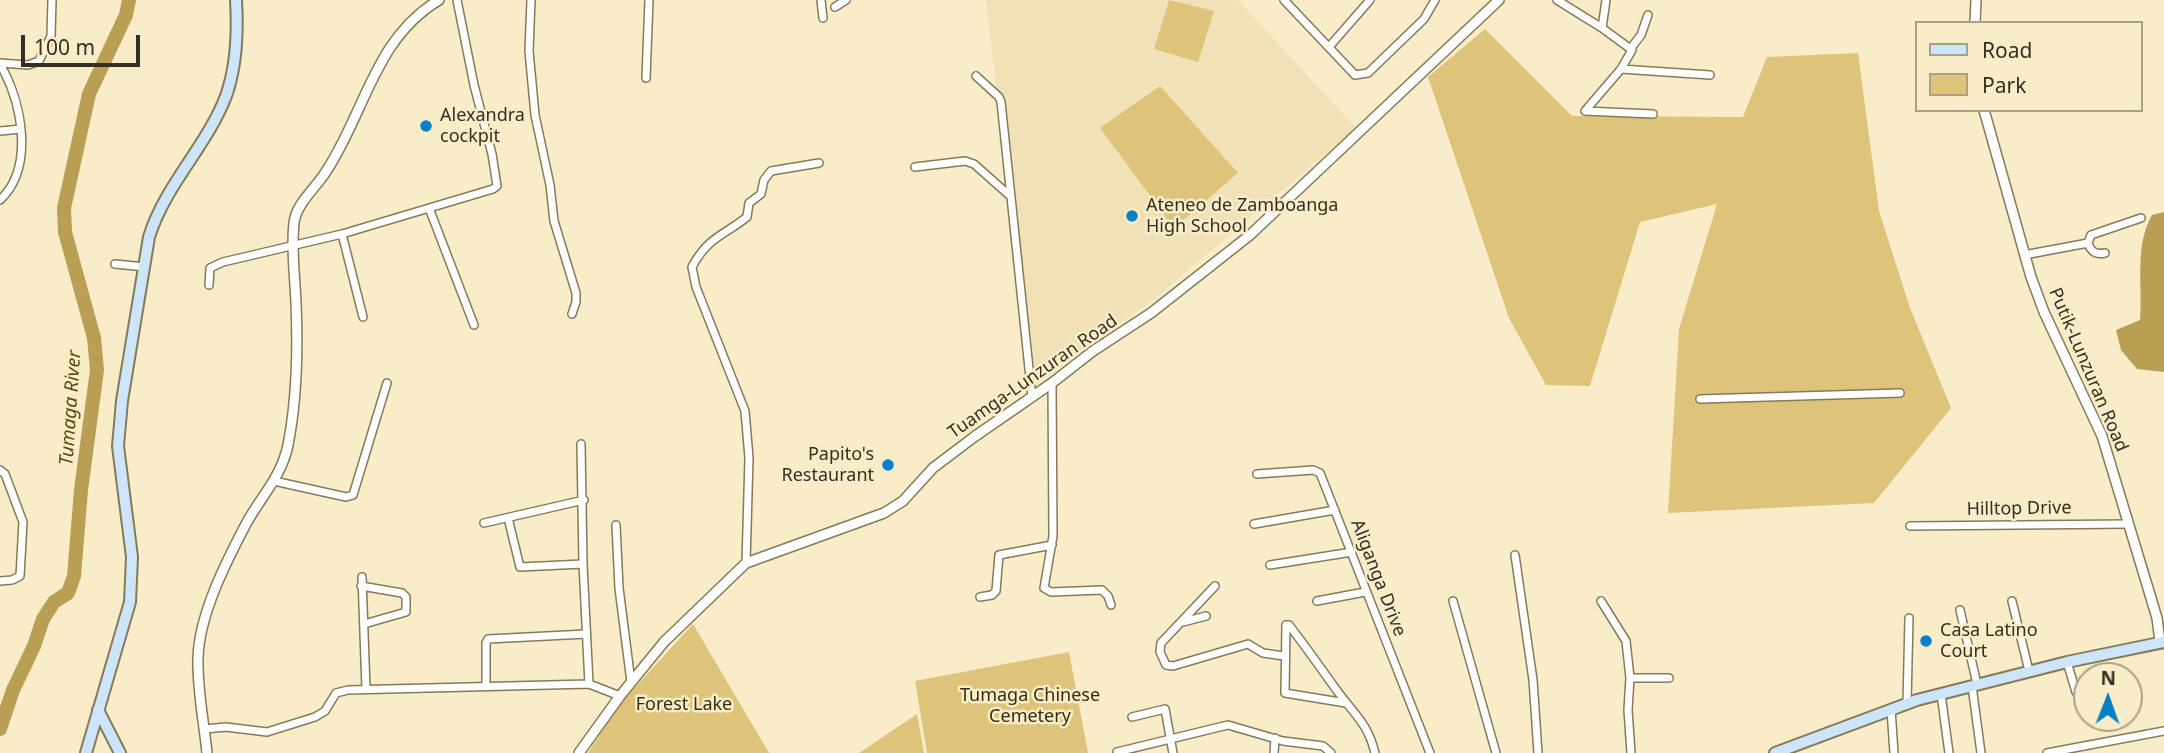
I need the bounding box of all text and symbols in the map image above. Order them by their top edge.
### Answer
scale bar [24,21,144,65]
legend [1916,21,2143,112]
text: 100 m [34,33,95,61]
text: Road [1982,36,2032,64]
text: Park [1982,71,2026,99]
place label: Alexandra cockpit [440,105,525,148]
marker: Alexandra cockpit [418,118,434,134]
place label: Ateneo de Zamboanga High School [1146,195,1338,238]
marker: Ateneo de Zamboanga High School [1124,208,1140,224]
street label: Putik-Lunzuran Road [2044,285,2132,455]
street label: Tuamga-Lunzuran Road [944,310,1122,444]
water label: Tumaga River [56,350,86,466]
place label: Papito's Restaurant [782,444,874,486]
marker: Papito's Restaurant [880,457,896,473]
street label: Hilltop Drive [1966,497,2072,521]
street label: Aliganga Drive [1346,517,1410,639]
place label: Casa Latino Court [1940,620,2038,662]
marker: Casa Latino Court [1918,633,1934,649]
north arrow [2073,662,2143,732]
text: N [2100,665,2116,691]
park label: Tumaga Chinese Cemetery [960,685,1100,728]
park label: Forest Lake [636,694,732,716]

